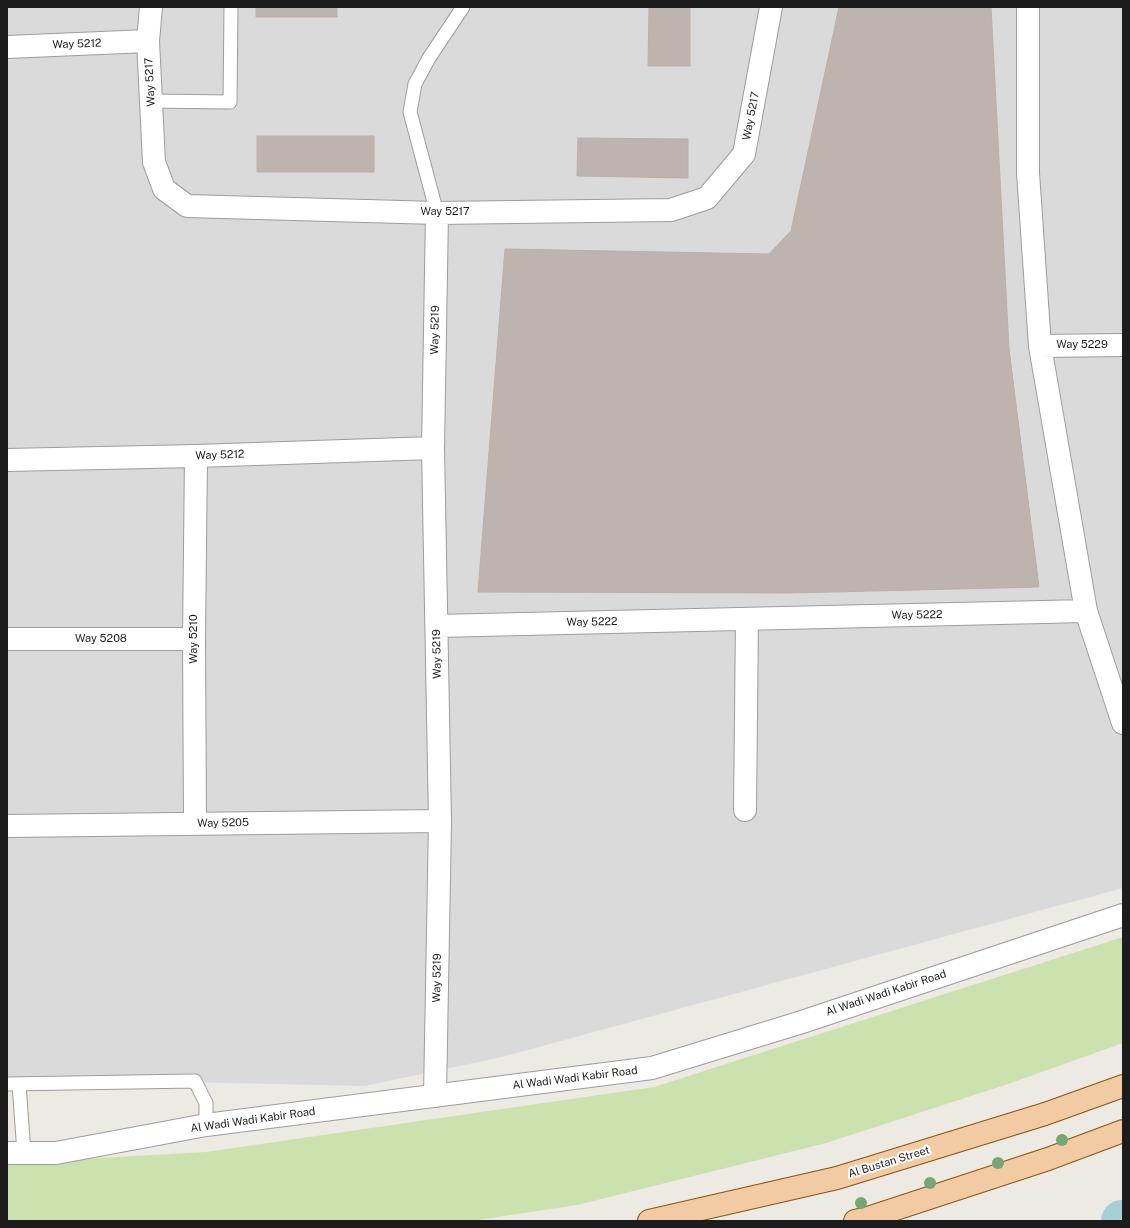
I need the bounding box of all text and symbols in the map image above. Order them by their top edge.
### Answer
street label: Way 5212 [52,37,102,51]
street label: Way 5217 [142,57,158,107]
street label: Way 5217 [740,91,762,141]
street label: Way 5217 [420,205,470,219]
street label: Way 5219 [428,305,442,355]
street label: Way 5229 [1056,338,1108,352]
street label: Way 5212 [195,448,245,462]
street label: Way 5222 [891,608,943,622]
street label: Way 5210 [187,614,201,664]
street label: Way 5222 [566,615,618,629]
street label: Way 5219 [430,629,444,679]
street label: Way 5208 [75,632,127,646]
street label: Way 5205 [197,816,249,830]
street label: Way 5219 [430,953,444,1003]
street label: Al Wadi Wadi Kabir Road [824,967,948,1019]
street label: Al Wadi Wadi Kabir Road [512,1064,638,1092]
street label: Al Wadi Wadi Kabir Road [190,1105,316,1135]
street label: Al Bustan Street [847,1143,931,1181]

